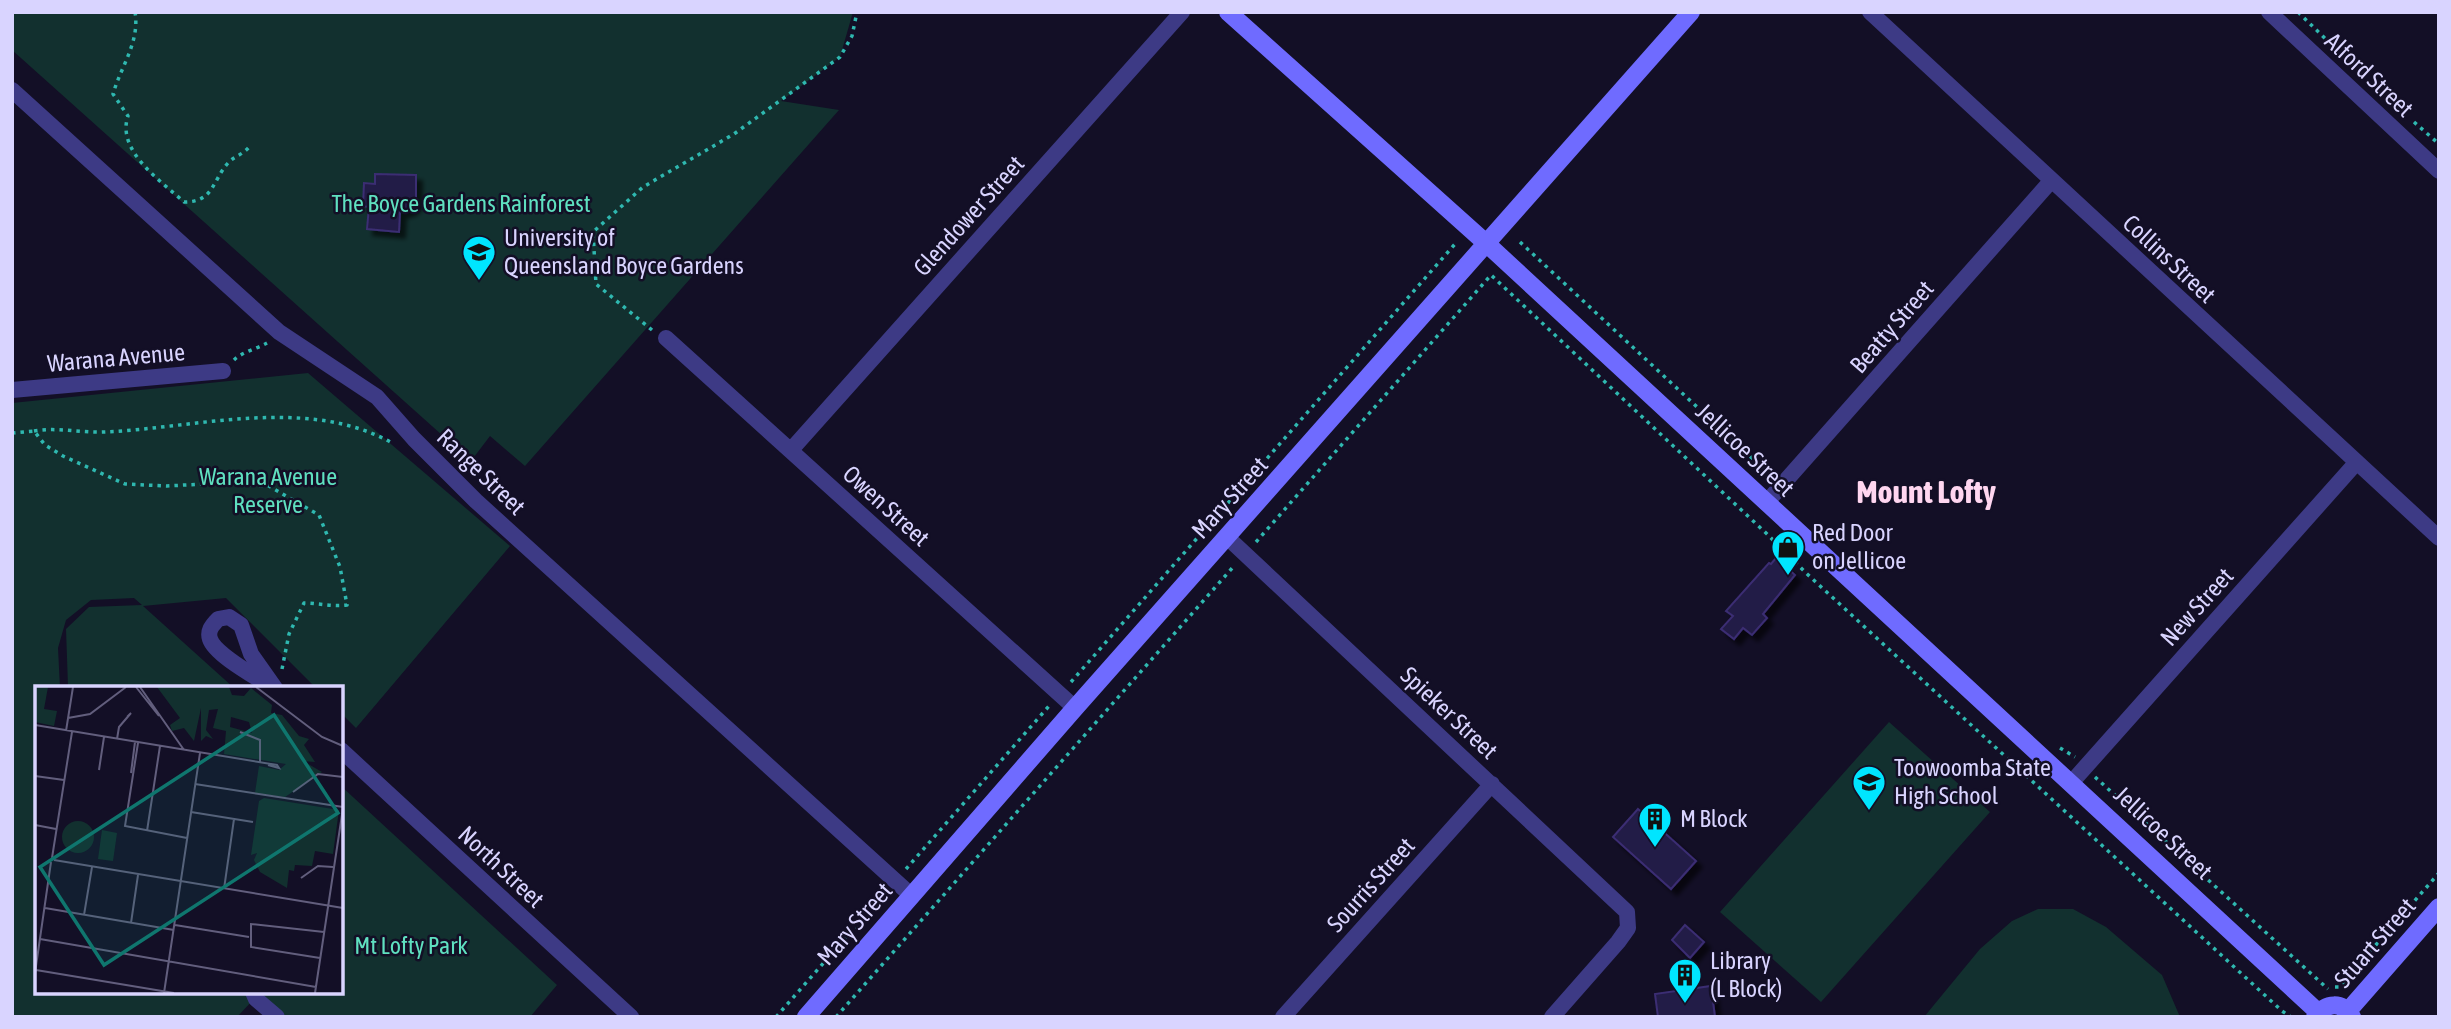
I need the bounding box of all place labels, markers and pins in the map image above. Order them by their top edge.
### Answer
place label: University of Queensland Boyce Gardens [504,224,744,279]
school or university icon: University of Queensland Boyce Gardens [460,233,498,282]
place label: Red Door on Jellicoe [1812,519,1906,574]
shop icon: Red Door on Jellicoe [1769,528,1807,577]
place label: Toowoomba State High School [1894,754,2051,809]
school or university icon: Toowoomba State High School [1850,763,1888,812]
building icon: M Block [1636,800,1674,849]
place label: M Block [1680,805,1748,832]
place label: Library (L Block) [1710,947,1782,1002]
building icon: Library (L Block) [1666,956,1704,1005]

